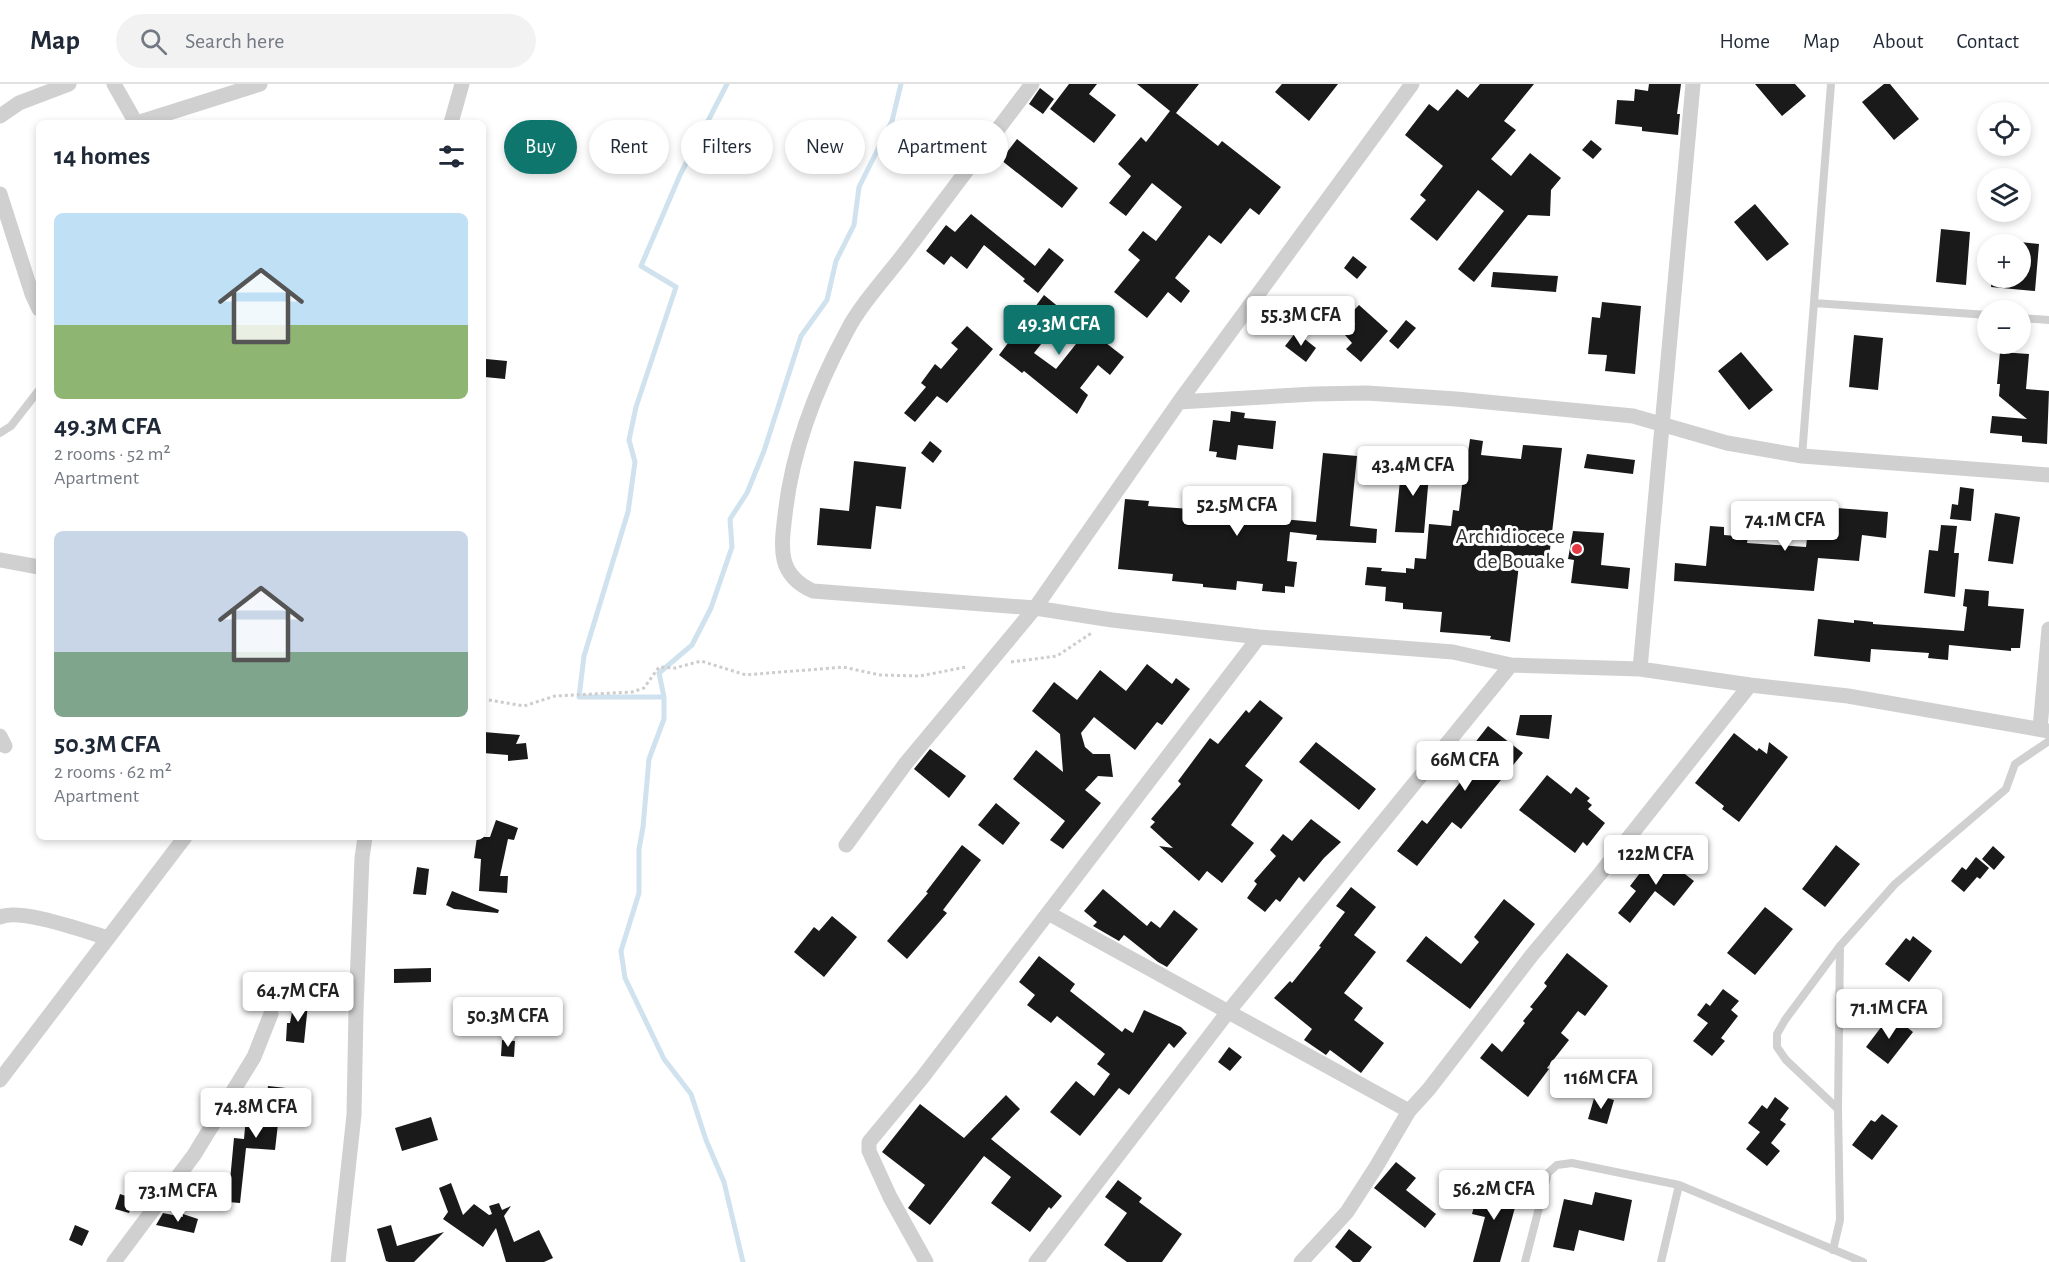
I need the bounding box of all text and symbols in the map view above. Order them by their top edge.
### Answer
search box [116,14,536,68]
icon: search [137,25,170,58]
text: Map [30,27,80,55]
text: Search here [185,30,284,52]
text: Home [1719,31,1770,52]
text: Map [1803,31,1840,52]
text: About [1873,31,1923,52]
text: Contact [1956,31,2019,52]
map controls [1977,102,2031,354]
button: locate [1977,102,2031,156]
chip: Buy [504,120,577,174]
chip: Rent [589,120,669,174]
chip: Filters [681,120,773,174]
chip: New [785,120,865,174]
chip: Apartment [877,120,1008,174]
icon: filters [435,140,468,173]
text: 14 homes [54,143,150,169]
button: layers [1977,168,2031,222]
button: + [1977,234,2031,288]
icon: home [207,252,315,360]
pin: 55.3M CFA [1232,296,1370,347]
button: − [1977,300,2031,354]
pin: 49.3M CFA [990,305,1128,356]
text: 55.3M CFA [1261,305,1341,325]
text: 49.3M CFA [1018,314,1100,334]
text: 49.3M CFA [54,413,162,439]
text: 2 rooms · 52 m² [54,444,171,464]
pin: 43.4M CFA [1344,446,1482,497]
text: 43.4M CFA [1371,455,1455,475]
text: Apartment [54,468,139,488]
pin: 52.5M CFA [1168,486,1306,537]
text: 52.5M CFA [1196,495,1278,515]
pin: 74.1M CFA [1716,501,1854,552]
text: 74.1M CFA [1745,510,1825,530]
place label: Archidiocece de Bouake [1455,525,1565,572]
marker: Archidiocece de Bouake [1570,542,1584,556]
icon: home [207,570,315,678]
text: 50.3M CFA [54,731,161,757]
pin: 66M CFA [1410,741,1520,792]
text: 66M CFA [1430,750,1500,770]
text: 2 rooms · 62 m² [54,762,172,782]
text: Apartment [54,786,139,806]
pin: 122M CFA [1594,835,1718,886]
text: 122M CFA [1618,844,1694,864]
pin: 64.7M CFA [229,972,367,1023]
text: 64.7M CFA [257,981,339,1001]
pin: 71.1M CFA [1820,989,1958,1040]
pin: 50.3M CFA [439,997,577,1048]
text: 71.1M CFA [1850,998,1928,1018]
text: 50.3M CFA [467,1006,549,1026]
pin: 116M CFA [1539,1059,1663,1110]
text: 116M CFA [1564,1068,1638,1088]
pin: 74.8M CFA [187,1088,325,1139]
text: 74.8M CFA [214,1097,298,1117]
pin: 56.2M CFA [1425,1170,1563,1221]
pin: 73.1M CFA [109,1172,247,1223]
text: 56.2M CFA [1453,1179,1535,1199]
text: 73.1M CFA [139,1181,217,1201]

